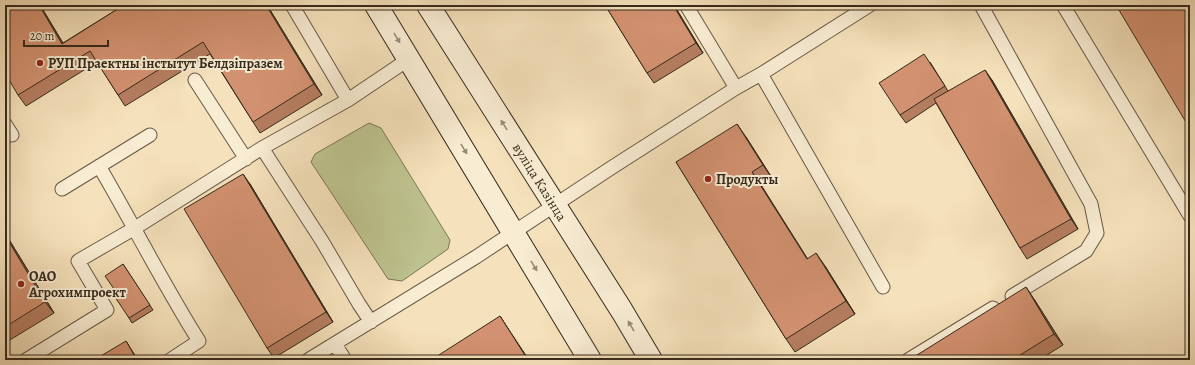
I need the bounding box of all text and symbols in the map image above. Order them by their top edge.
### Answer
scale bar [24,22,108,48]
text: 20 m [30,28,54,44]
one-way arrow [393,32,400,44]
place label: РУП Праектны інстытут Белдзіпразем [48,54,283,73]
marker: РУП Праектны інстытут Белдзіпразем [35,58,45,68]
one-way arrow [500,119,507,130]
street label: вуліца Казінца [508,140,571,225]
one-way arrow [460,144,468,154]
place label: Продукты [716,170,778,189]
marker: Продукты [703,174,713,184]
one-way arrow [530,261,538,271]
place label: ОАО Агрохимпроект [28,267,127,302]
marker: ОАО Агрохимпроект [16,279,26,289]
one-way arrow [627,320,634,332]

